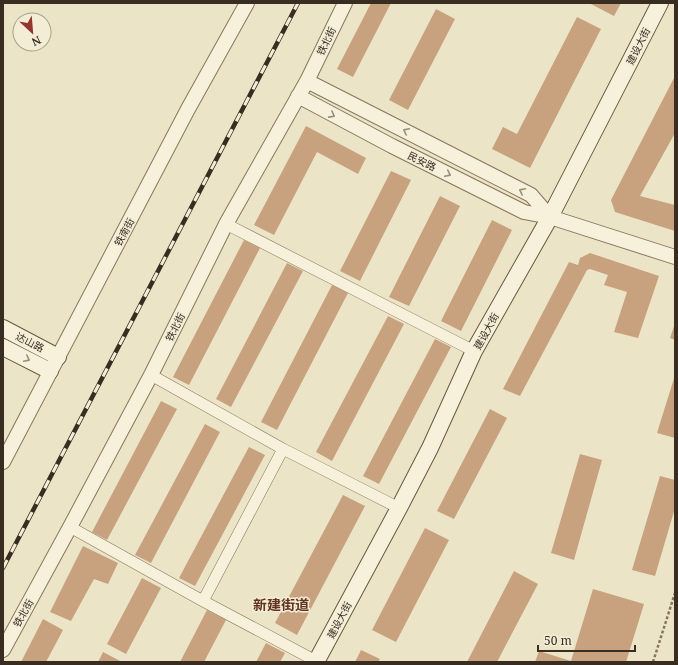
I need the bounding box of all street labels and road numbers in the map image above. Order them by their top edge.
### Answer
street label: 铁北街 [313,24,339,58]
street label: 建设大街 [623,25,653,67]
street label: 民安路 [405,148,439,174]
street label: 铁南街 [111,215,137,249]
street label: 铁北街 [162,310,188,344]
street label: 建设大街 [470,310,502,352]
street label: 达山路 [13,329,47,355]
street label: 铁北街 [10,596,36,630]
street label: 建设大街 [323,599,355,641]

